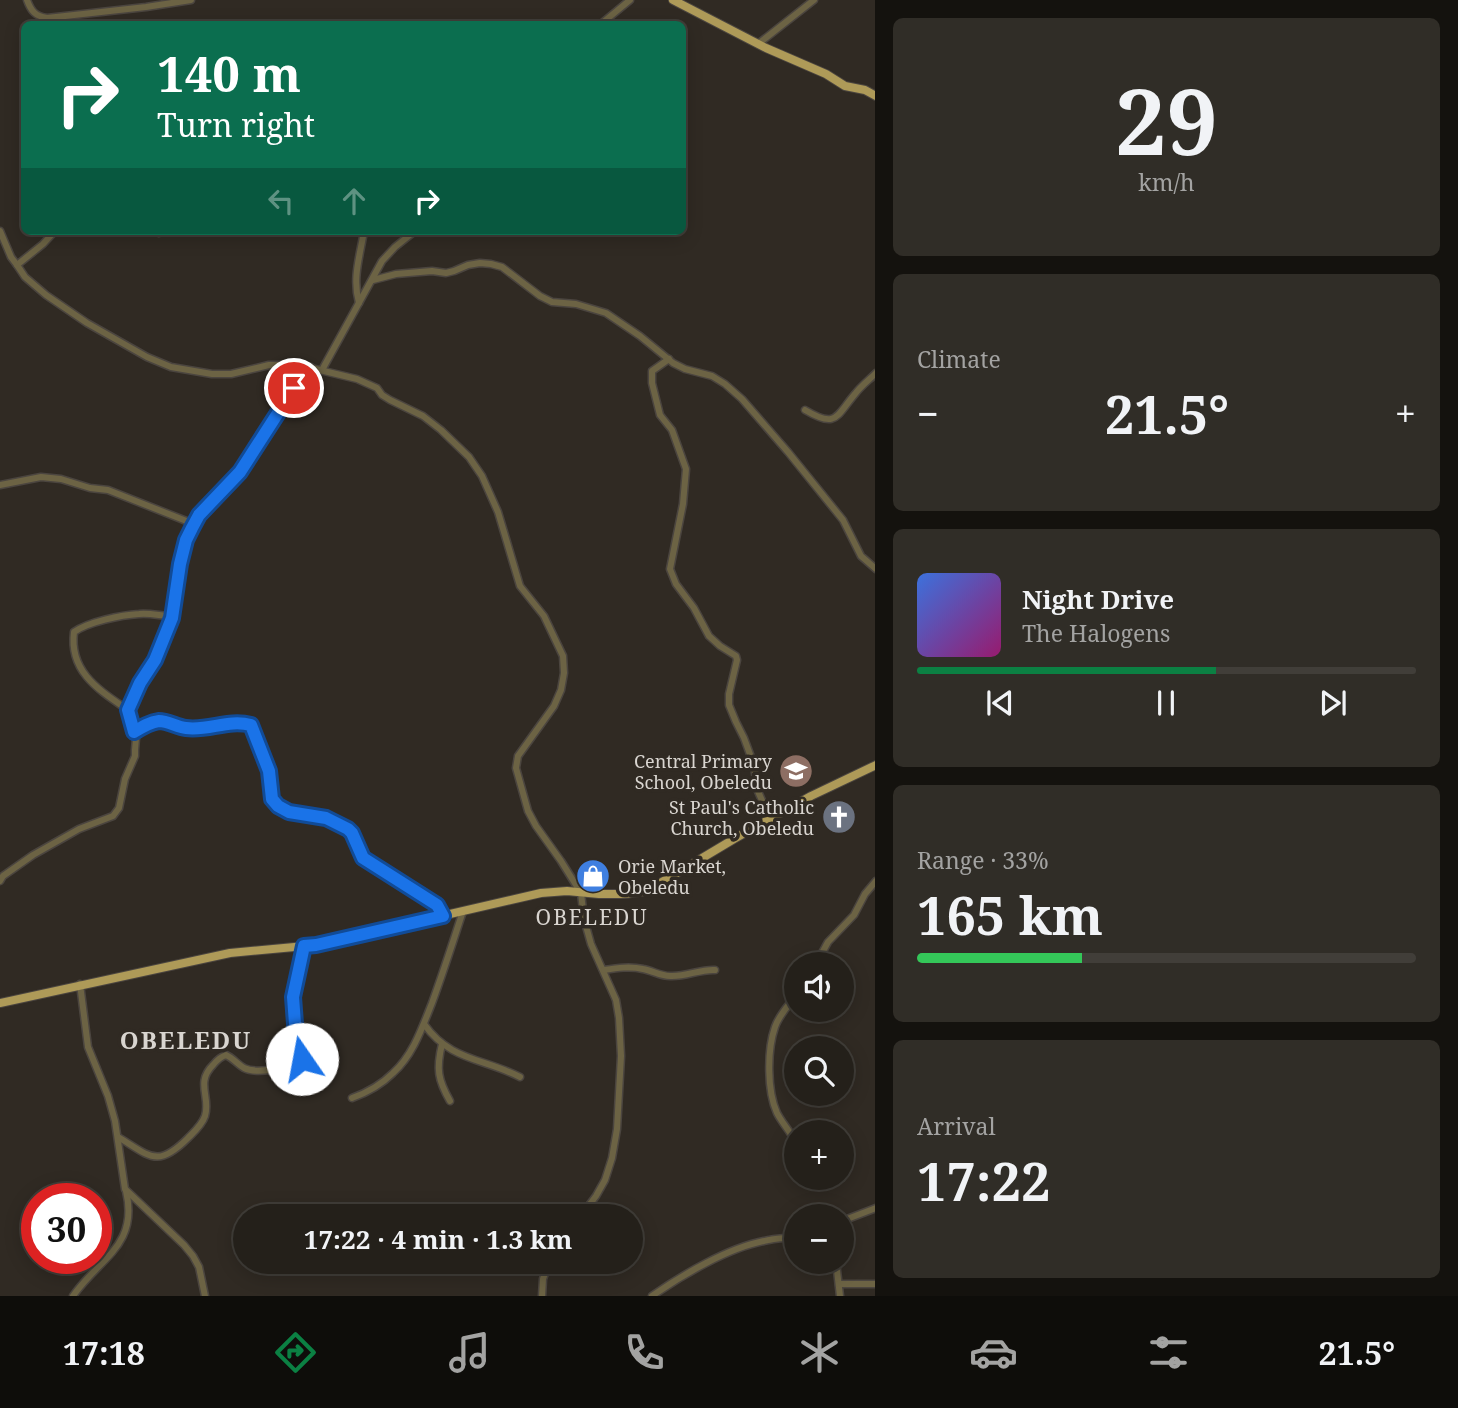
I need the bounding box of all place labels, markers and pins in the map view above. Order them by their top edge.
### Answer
pin [264,358,324,418]
place label: Central Primary School, Obeledu [634,749,773,794]
school or university icon: Central Primary School, Obeledu [777,752,815,790]
place label: St Paul's Catholic Church, Obeledu [669,795,815,840]
church icon: St Paul's Catholic Church, Obeledu [820,798,858,836]
place label: Orie Market, Obeledu [618,854,726,899]
shop icon: Orie Market, Obeledu [574,857,612,895]

